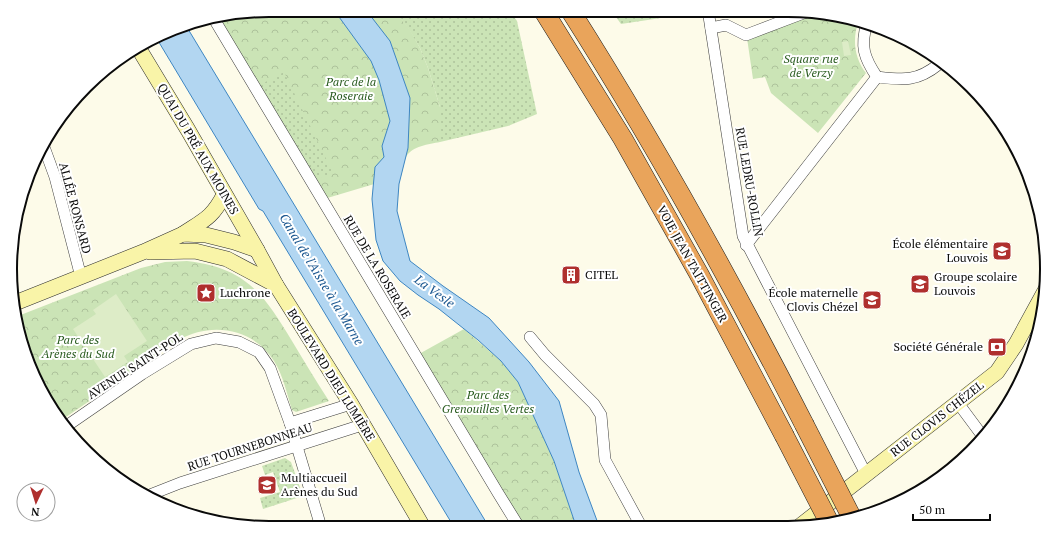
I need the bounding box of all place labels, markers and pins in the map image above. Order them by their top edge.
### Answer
place label: École élémentaire Louvois [892,236,988,265]
school or university icon: École élémentaire Louvois [991,240,1013,262]
building icon: CITEL [560,264,582,286]
place label: CITEL [585,267,618,282]
place label: Groupe scolaire Louvois [934,269,1017,298]
school or university icon: Groupe scolaire Louvois [909,273,931,295]
place icon: Luchrone [195,282,217,304]
place label: Luchrone [220,285,271,300]
place label: École maternelle Clovis Chézel [769,285,858,314]
school or university icon: École maternelle Clovis Chézel [861,289,883,311]
bank icon: Société Générale [986,336,1008,358]
place label: Société Générale [894,339,983,354]
place label: Multiaccueil Arènes du Sud [281,470,358,499]
school or university icon: Multiaccueil Arènes du Sud [256,474,278,496]

